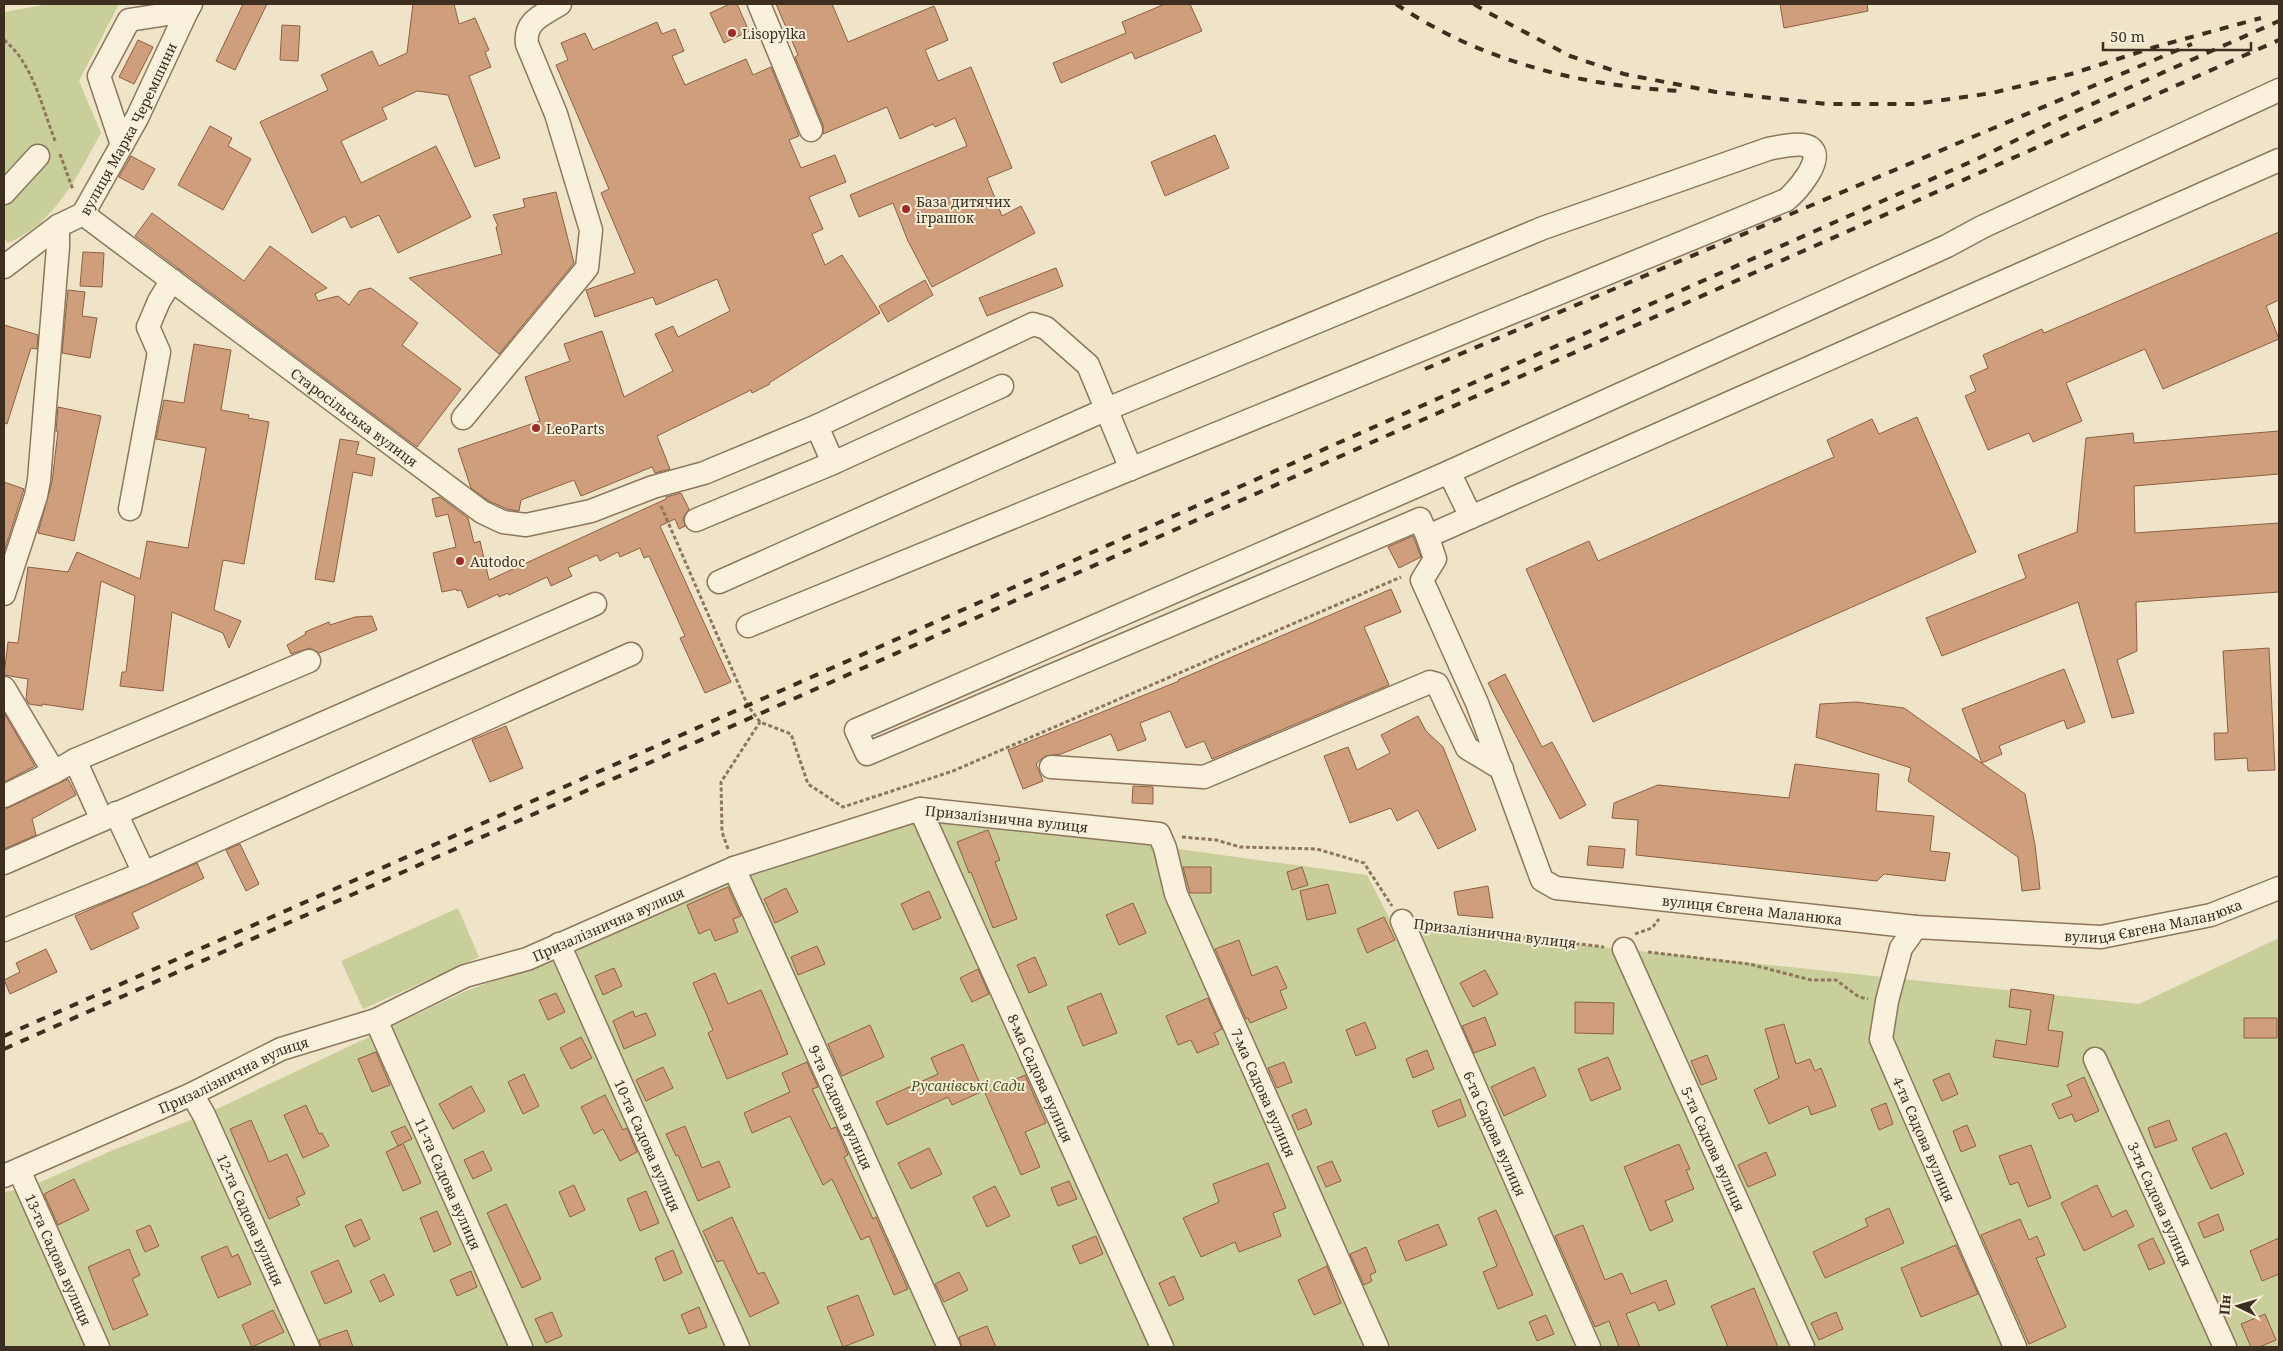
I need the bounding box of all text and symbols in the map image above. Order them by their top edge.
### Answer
scale bar [2103,20,2250,52]
place label: Lisopylka [742,24,806,43]
text: 50 m [2110,26,2145,46]
marker: Lisopylka [726,27,738,39]
street label: вулиця Марка Черемшини [75,39,181,218]
place label: База дитячих іграшок [916,192,1012,227]
marker: База дитячих іграшок [900,203,912,215]
street label: Старосільська вулиця [287,363,422,471]
place label: LeoParts [546,419,604,438]
marker: LeoParts [530,422,542,434]
place label: Autodoc [470,552,525,571]
marker: Autodoc [454,555,466,567]
street label: Призалізнична вулиця [924,800,1089,836]
street label: Призалізнична вулиця [529,882,687,965]
street label: вулиця Євгена Маланюка [1661,890,1843,928]
street label: вулиця Євгена Маланюка [2064,894,2245,947]
street label: Призалізнична вулиця [1413,914,1577,952]
street label: 8-ма Садова вулиця [1004,1011,1078,1145]
street label: 7-ма Садова вулиця [1227,1025,1301,1160]
street label: Призалізнична вулиця [155,1032,311,1117]
street label: 9-та Садова вулиця [805,1042,878,1172]
street label: 6-та Садова вулиця [1459,1068,1531,1199]
street label: 4-та Садова вулиця [1889,1073,1960,1205]
street label: 10-та Садова вулиця [611,1076,686,1214]
park label: Русанівські Сади [910,1076,1026,1095]
street label: 5-та Садова вулиця [1677,1083,1750,1214]
street label: 11-та Садова вулиця [411,1115,486,1253]
street label: 3-тя Садова вулиця [2124,1139,2197,1269]
street label: 12-та Садова вулиця [213,1151,289,1289]
street label: 13-та Садова вулиця [21,1190,97,1329]
north arrow [2213,1281,2263,1331]
text: Пн [2214,1293,2235,1316]

